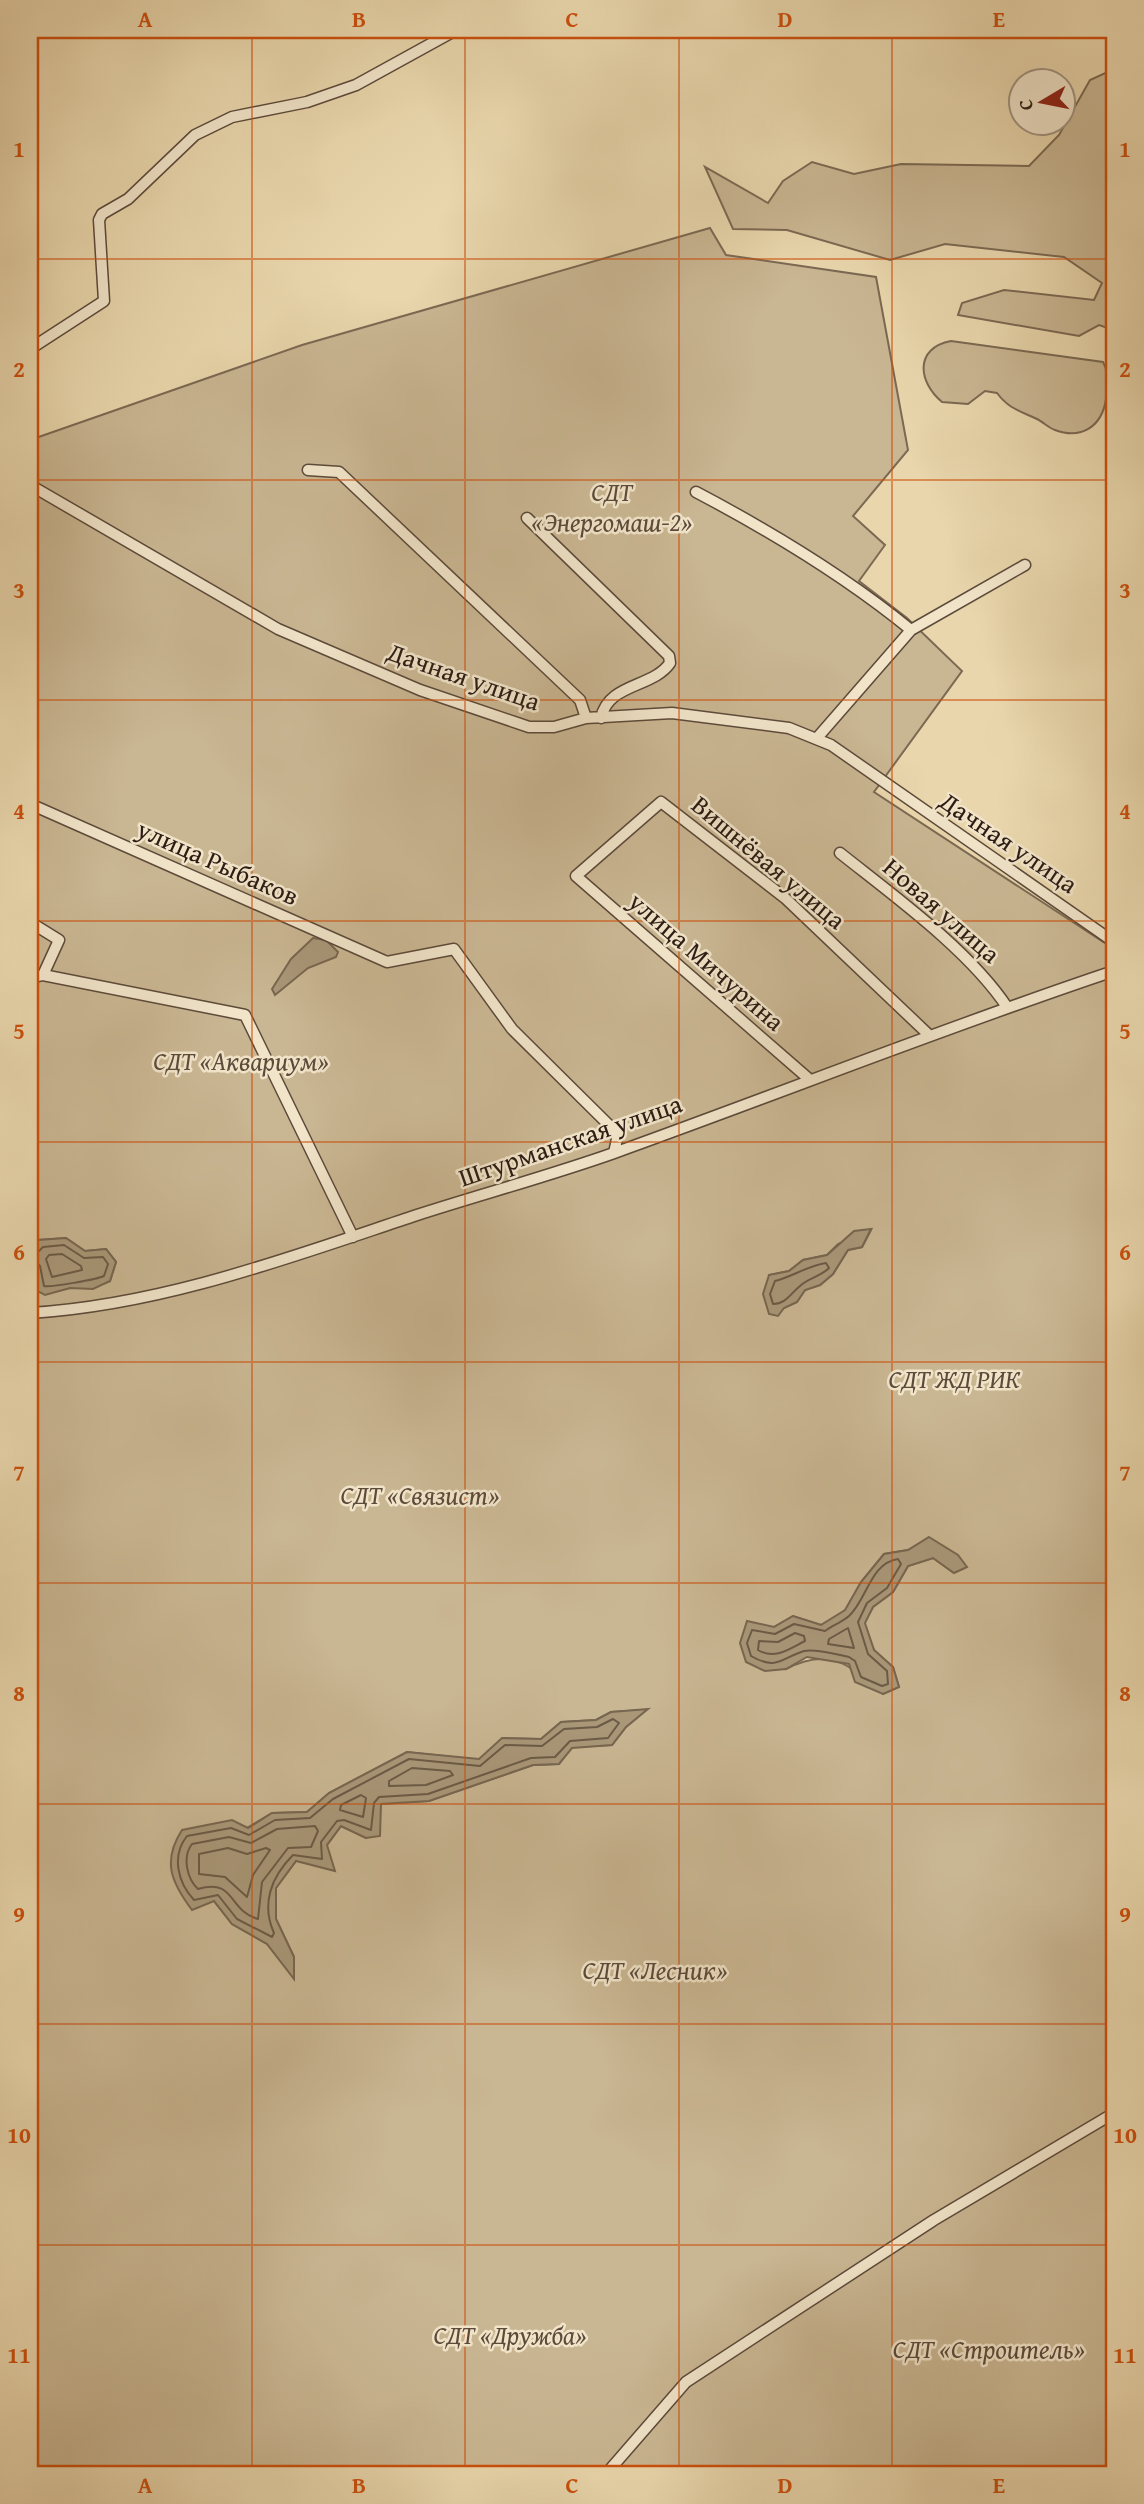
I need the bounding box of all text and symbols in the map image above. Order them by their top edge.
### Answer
text: A [138,2,153,35]
text: B [352,2,366,35]
text: C [565,2,579,35]
text: D [778,2,793,35]
text: E [993,2,1005,35]
north arrow [1007,66,1078,136]
text: С [1010,97,1040,113]
text: 1 [13,132,25,165]
text: 1 [1119,132,1131,165]
text: 2 [13,352,25,385]
text: 2 [1119,352,1131,385]
park label: СДТ «Энергомаш-2» [532,472,692,541]
text: 3 [13,573,25,606]
text: 3 [1119,573,1131,606]
street label: Дачная улица [381,631,546,721]
street label: Дачная улица [931,781,1087,903]
street label: Вишнёвая улица [683,786,855,939]
text: 4 [13,794,25,827]
text: 4 [1119,794,1131,827]
street label: улица Рыбаков [130,809,305,915]
street label: Новая улица [875,848,1010,973]
street label: улица Мичурина [620,881,794,1040]
text: 5 [13,1014,25,1047]
text: 5 [1119,1014,1131,1047]
park label: СДТ «Аквариум» [153,1041,329,1080]
street label: Штурманская улица [453,1083,688,1197]
text: 6 [13,1235,25,1268]
text: 6 [1119,1235,1131,1268]
park label: СДТ ЖД РИК [889,1359,1021,1398]
text: 7 [13,1456,25,1489]
text: 7 [1119,1456,1131,1489]
park label: СДТ «Связист» [340,1475,500,1514]
text: 8 [13,1676,25,1709]
text: 8 [1119,1676,1131,1709]
text: 9 [13,1897,25,1930]
text: 9 [1119,1897,1131,1930]
park label: СДТ «Лесник» [582,1950,728,1989]
text: 10 [7,2118,31,2151]
text: 10 [1113,2118,1137,2151]
park label: СДТ «Дружба» [433,2315,587,2354]
park label: СДТ «Строитель» [893,2329,1085,2368]
text: 11 [7,2338,31,2371]
text: 11 [1113,2338,1137,2371]
text: A [138,2468,153,2501]
text: B [352,2468,366,2501]
text: C [565,2468,579,2501]
text: D [778,2468,793,2501]
text: E [993,2468,1005,2501]

